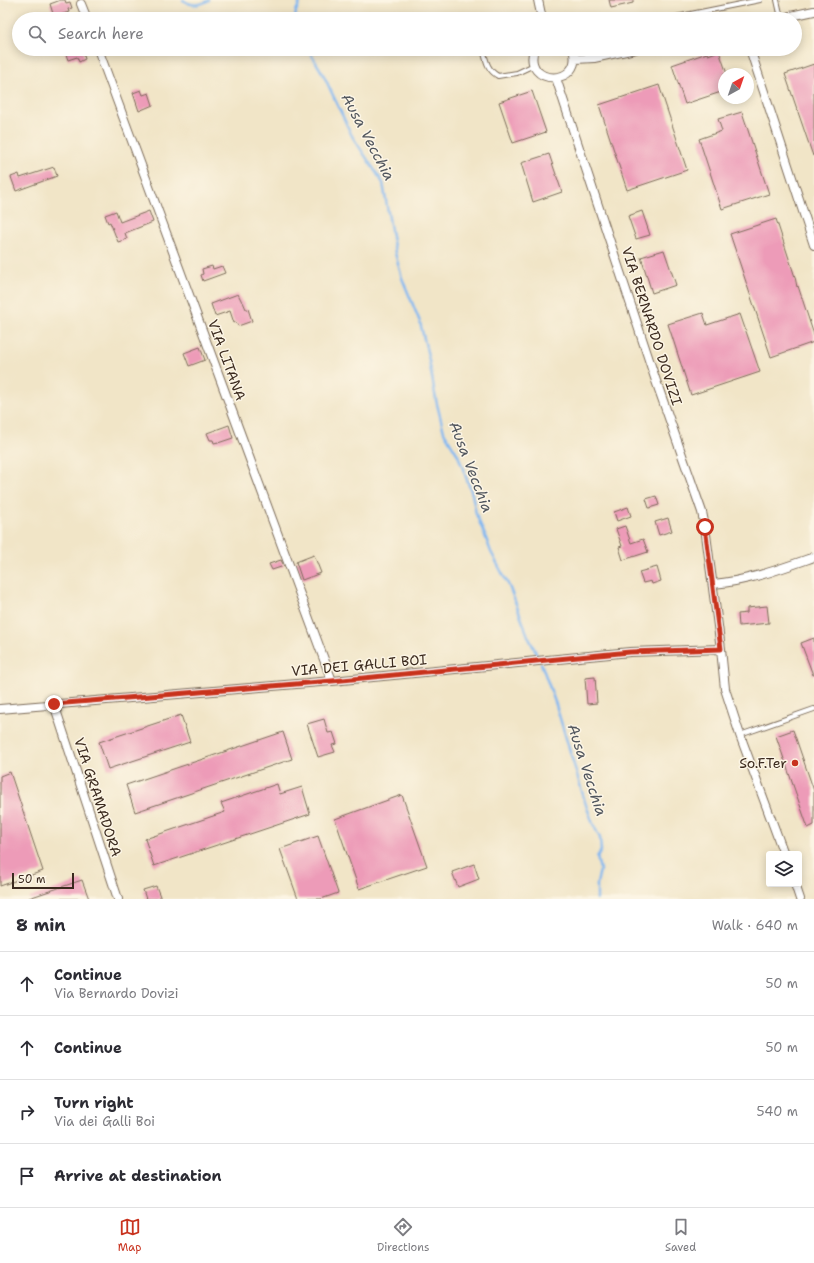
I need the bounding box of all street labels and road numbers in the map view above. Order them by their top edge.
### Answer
street label: VIA BERNARDO DOVIZI [618,244,686,408]
street label: VIA LITANA [204,317,250,403]
street label: VIA DEI GALLI BOI [291,650,428,680]
street label: VIA GRAMADORA [70,735,126,859]

